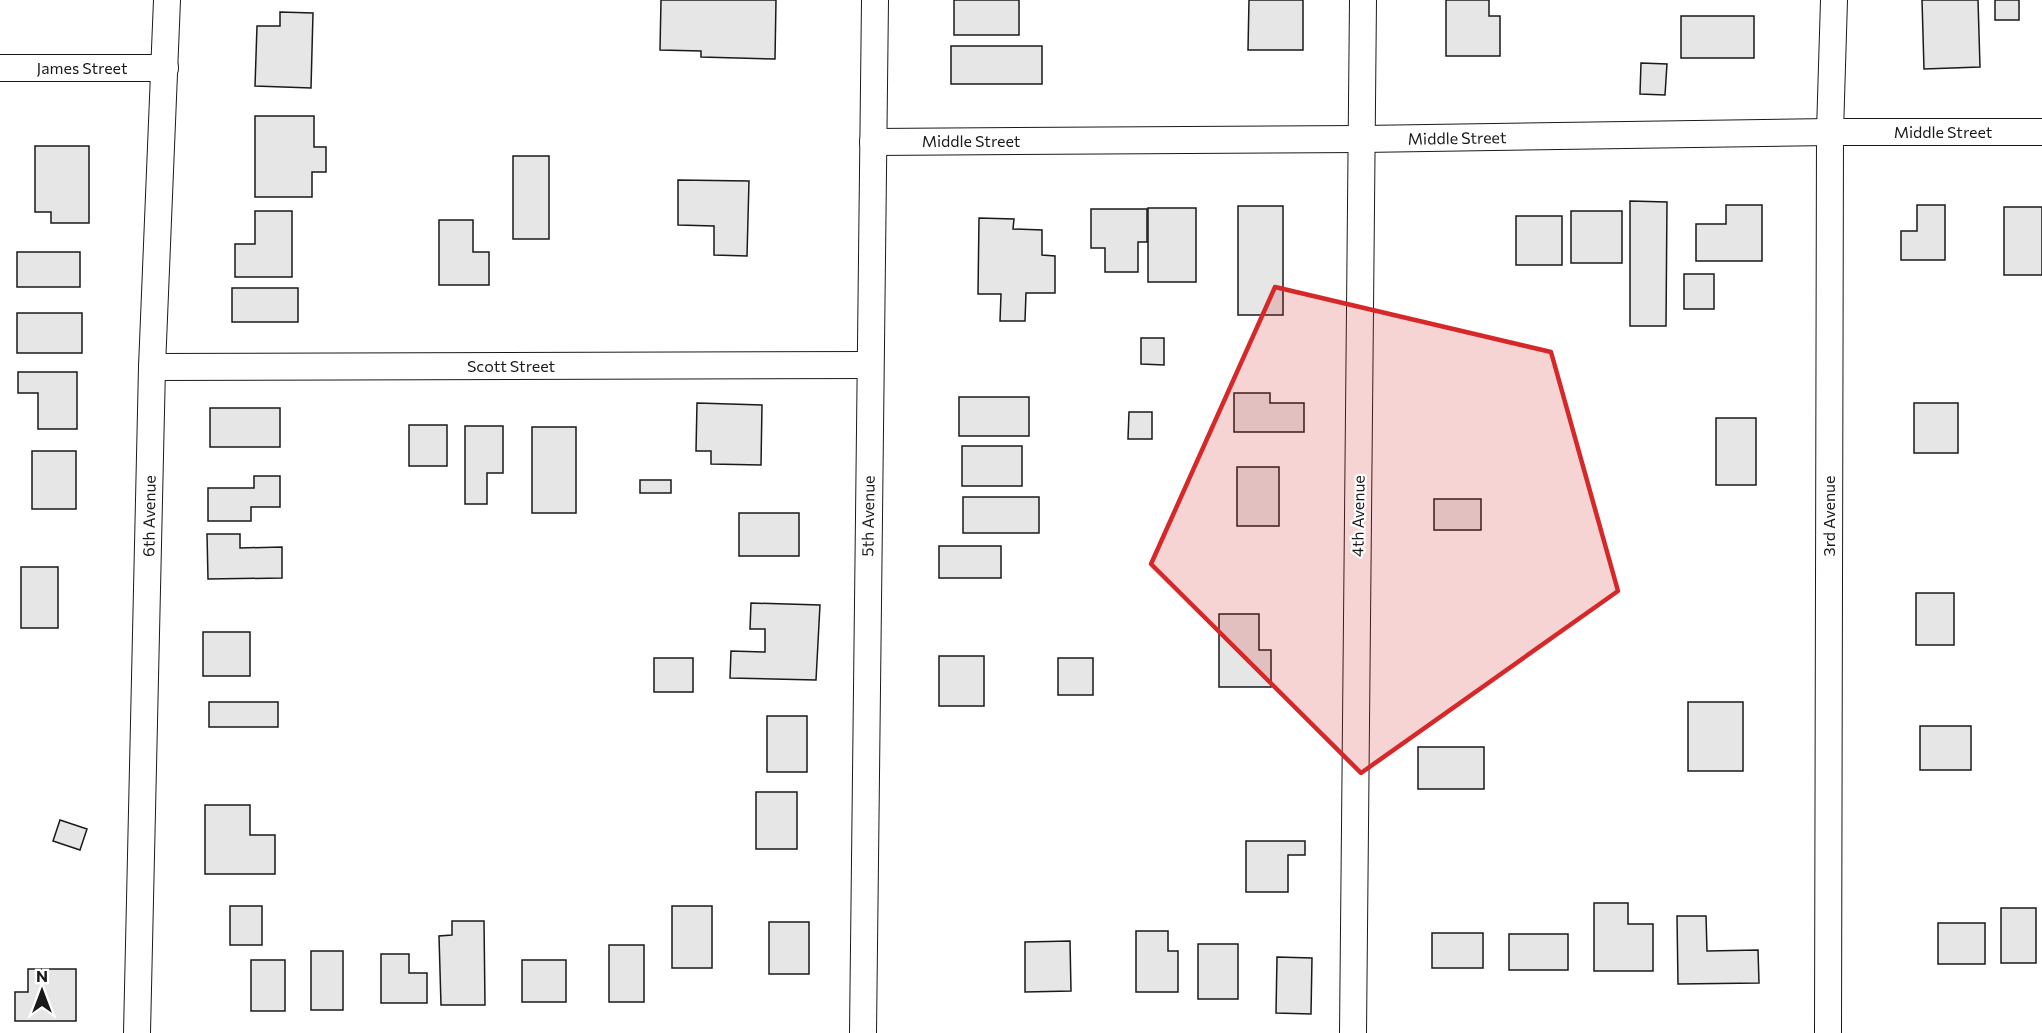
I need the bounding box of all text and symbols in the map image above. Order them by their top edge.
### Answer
street label: James Street [37,58,128,77]
street label: Middle Street [1894,122,1993,141]
street label: Middle Street [1407,127,1507,148]
street label: Middle Street [922,131,1021,150]
street label: Scott Street [467,356,556,375]
street label: 6th Avenue [138,475,159,557]
street label: 5th Avenue [857,475,878,557]
street label: 4th Avenue [1347,475,1368,557]
street label: 3rd Avenue [1819,476,1838,556]
north arrow [12,961,72,1021]
text: N [36,966,48,985]

